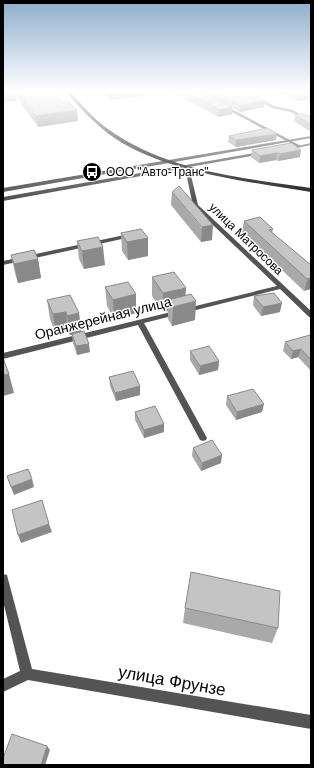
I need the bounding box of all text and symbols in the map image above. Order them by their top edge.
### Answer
bus stop icon: ООО "Авто-Транс" [81,161,103,183]
place label: ООО "Авто-Транс" [106,165,209,179]
street label: улица Матросова [206,200,286,278]
street label: Оранжерейная улица [33,293,173,343]
street label: улица Фрунзе [117,662,227,700]

